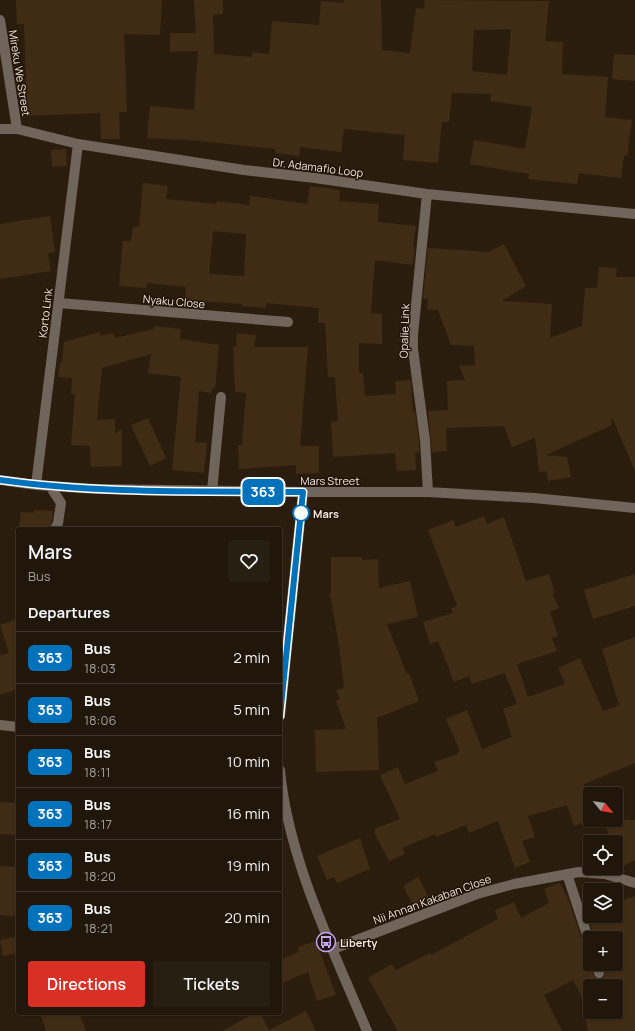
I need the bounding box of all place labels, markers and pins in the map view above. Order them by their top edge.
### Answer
marker: Mars [292,504,310,522]
place label: Mars [313,506,339,521]
bus stop icon: Liberty [315,931,337,953]
place label: Liberty [340,935,378,950]

